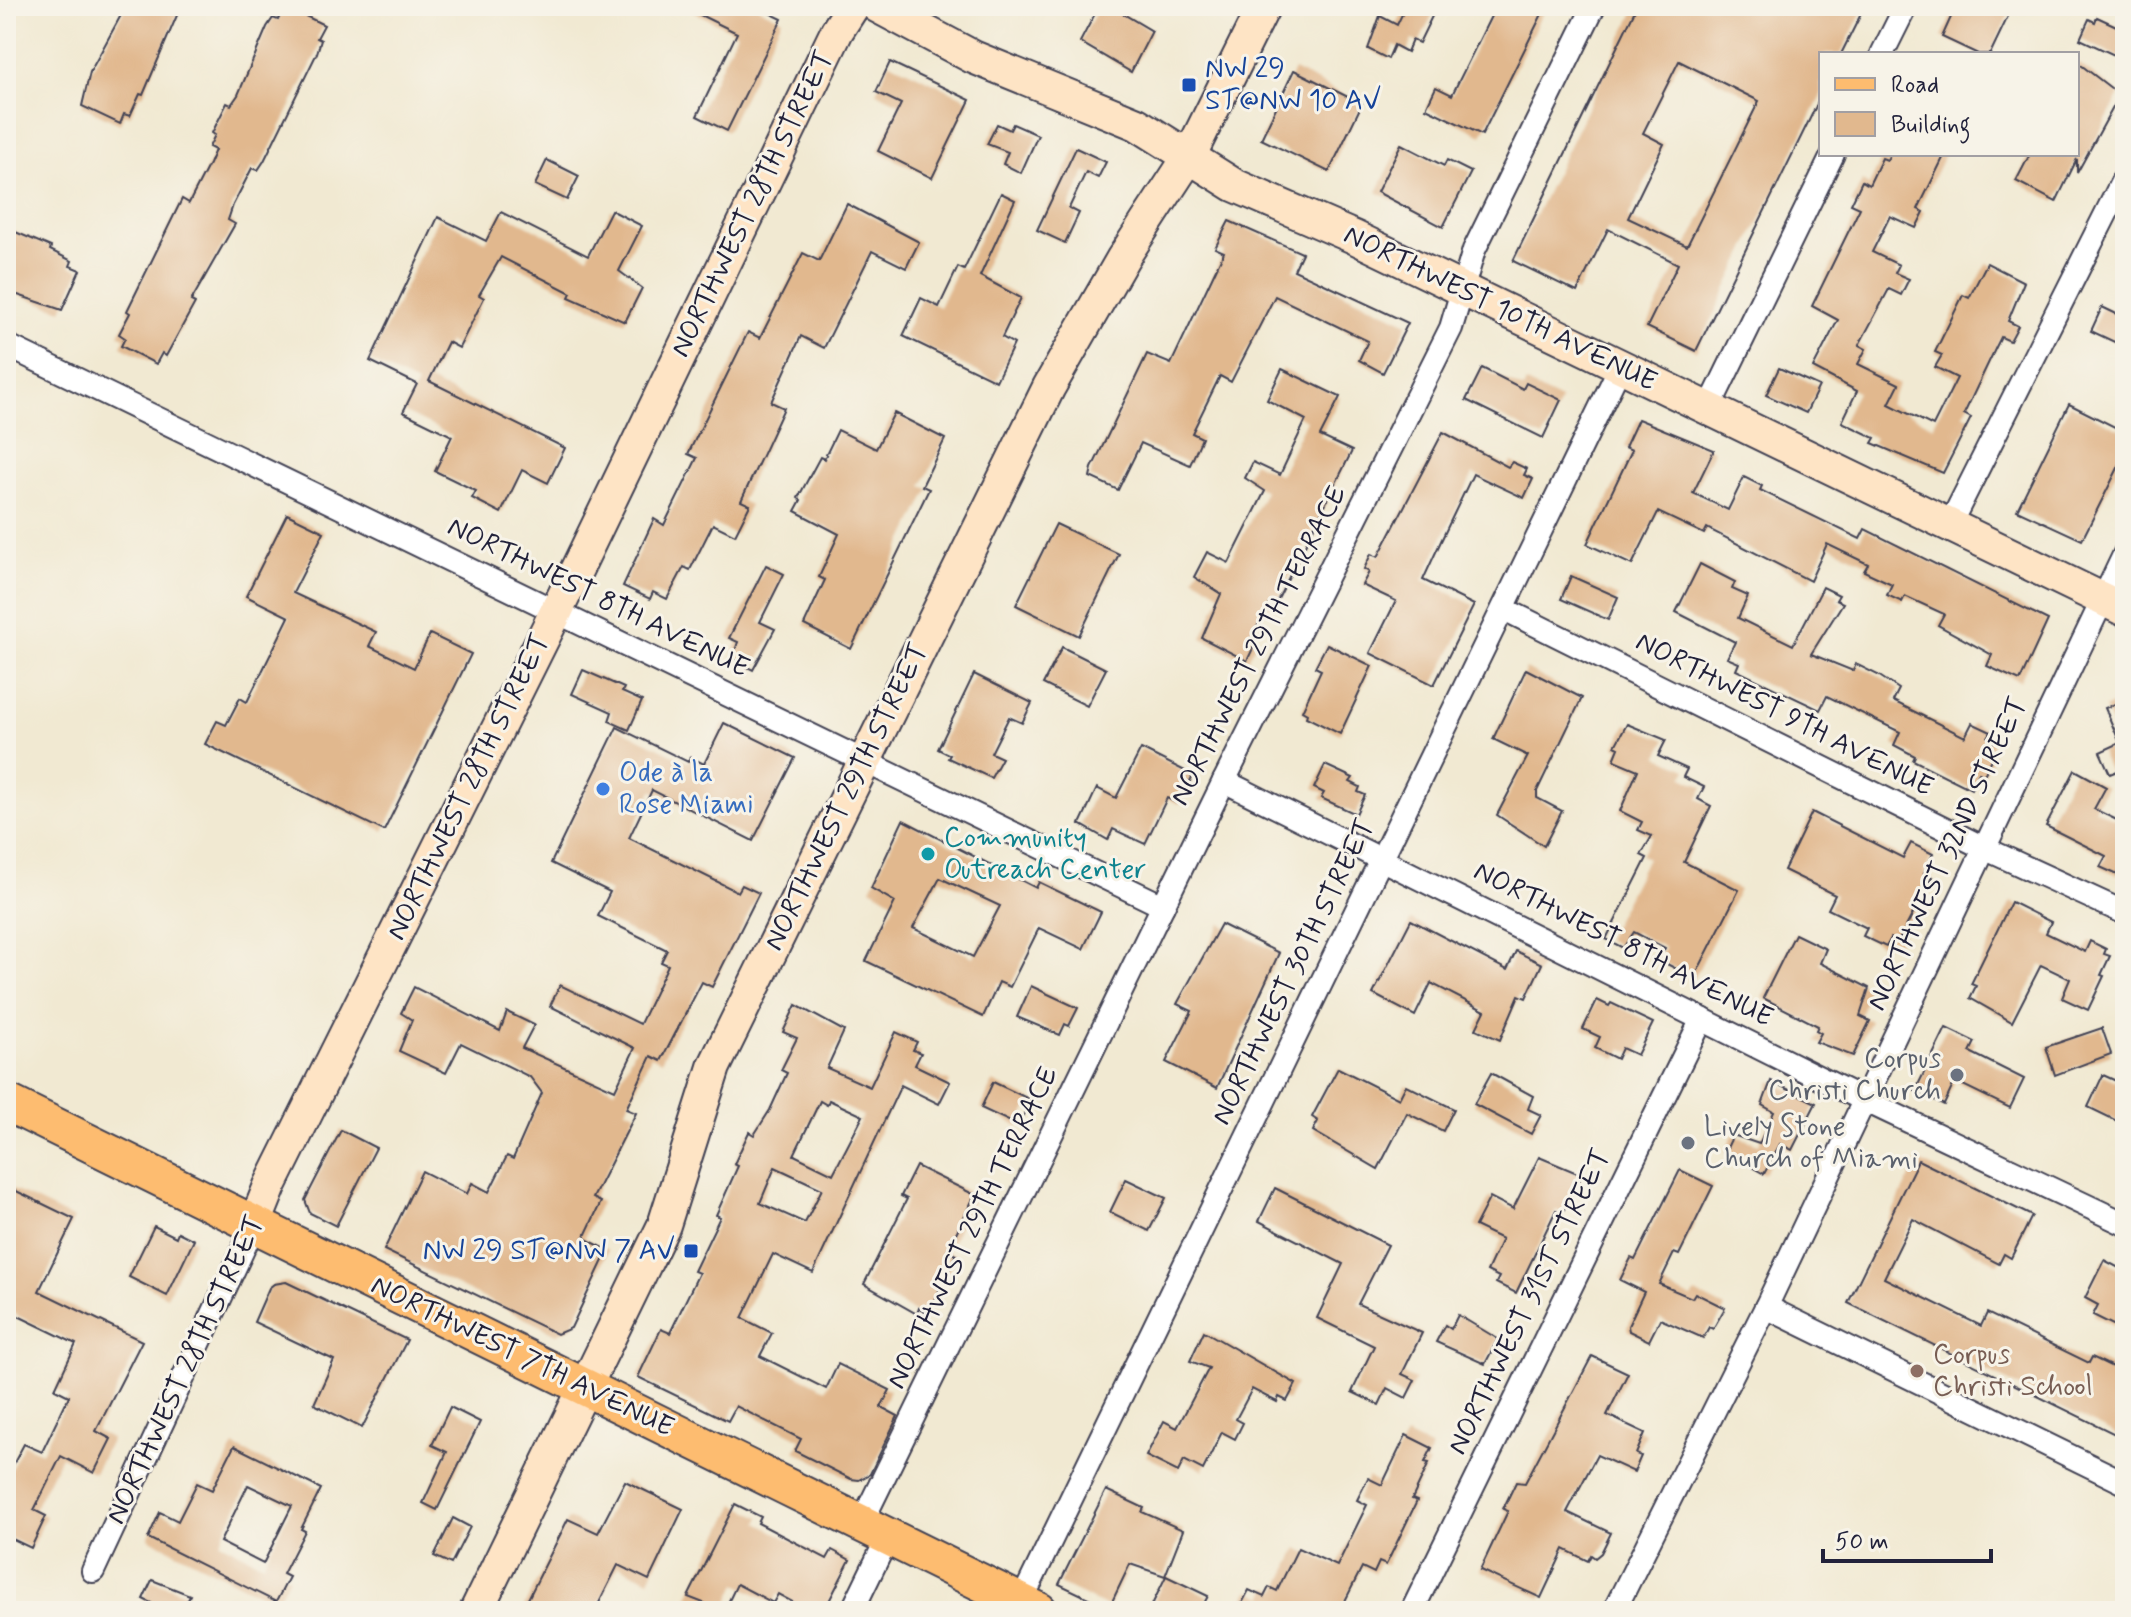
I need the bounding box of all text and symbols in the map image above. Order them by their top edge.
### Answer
street label: NORTHWEST 28TH STREET [663,45,843,363]
place label: NW 29 ST@NW 10 AV [1205,51,1381,120]
legend [1819,52,2079,156]
text: Road [1891,70,1939,101]
marker: NW 29 ST@NW 10 AV [1180,76,1198,94]
text: Building [1891,110,1971,144]
street label: NORTHWEST 10TH AVENUE [1337,217,1663,401]
street label: NORTHWEST 29TH TERRACE [1162,480,1356,812]
street label: NORTHWEST 8TH AVENUE [441,509,755,687]
street label: NORTHWEST 9TH AVENUE [1629,624,1939,806]
street label: NORTHWEST 28TH STREET [379,628,559,946]
street label: NORTHWEST 29TH STREET [756,637,938,957]
street label: NORTHWEST 32ND STREET [1859,691,2037,1017]
place label: Ode à la Rose Miami [619,755,754,824]
marker: Ode à la Rose Miami [594,780,612,798]
street label: NORTHWEST 30TH STREET [1204,813,1384,1131]
place label: Community Outreach Center [944,820,1146,889]
marker: Community Outreach Center [919,845,937,863]
street label: NORTHWEST 8TH AVENUE [1467,853,1779,1037]
place label: Corpus Christi Church [1768,1041,1941,1110]
street label: NORTHWEST 29TH TERRACE [879,1061,1067,1395]
marker: Corpus Christi Church [1948,1066,1966,1084]
place label: Lively Stone Church of Miami [1704,1109,1918,1178]
marker: Lively Stone Church of Miami [1679,1134,1697,1152]
street label: NORTHWEST 31ST STREET [1440,1143,1620,1461]
street label: NORTHWEST 28TH STREET [98,1210,274,1530]
place label: NW 29 ST@NW 7 AV [423,1233,675,1270]
marker: NW 29 ST@NW 7 AV [682,1242,700,1260]
street label: NORTHWEST 7TH AVENUE [364,1267,680,1447]
place label: Corpus Christi School [1933,1337,2093,1406]
marker: Corpus Christi School [1908,1362,1926,1380]
scale bar [1823,1513,1991,1563]
text: 50 m [1835,1527,1889,1558]

